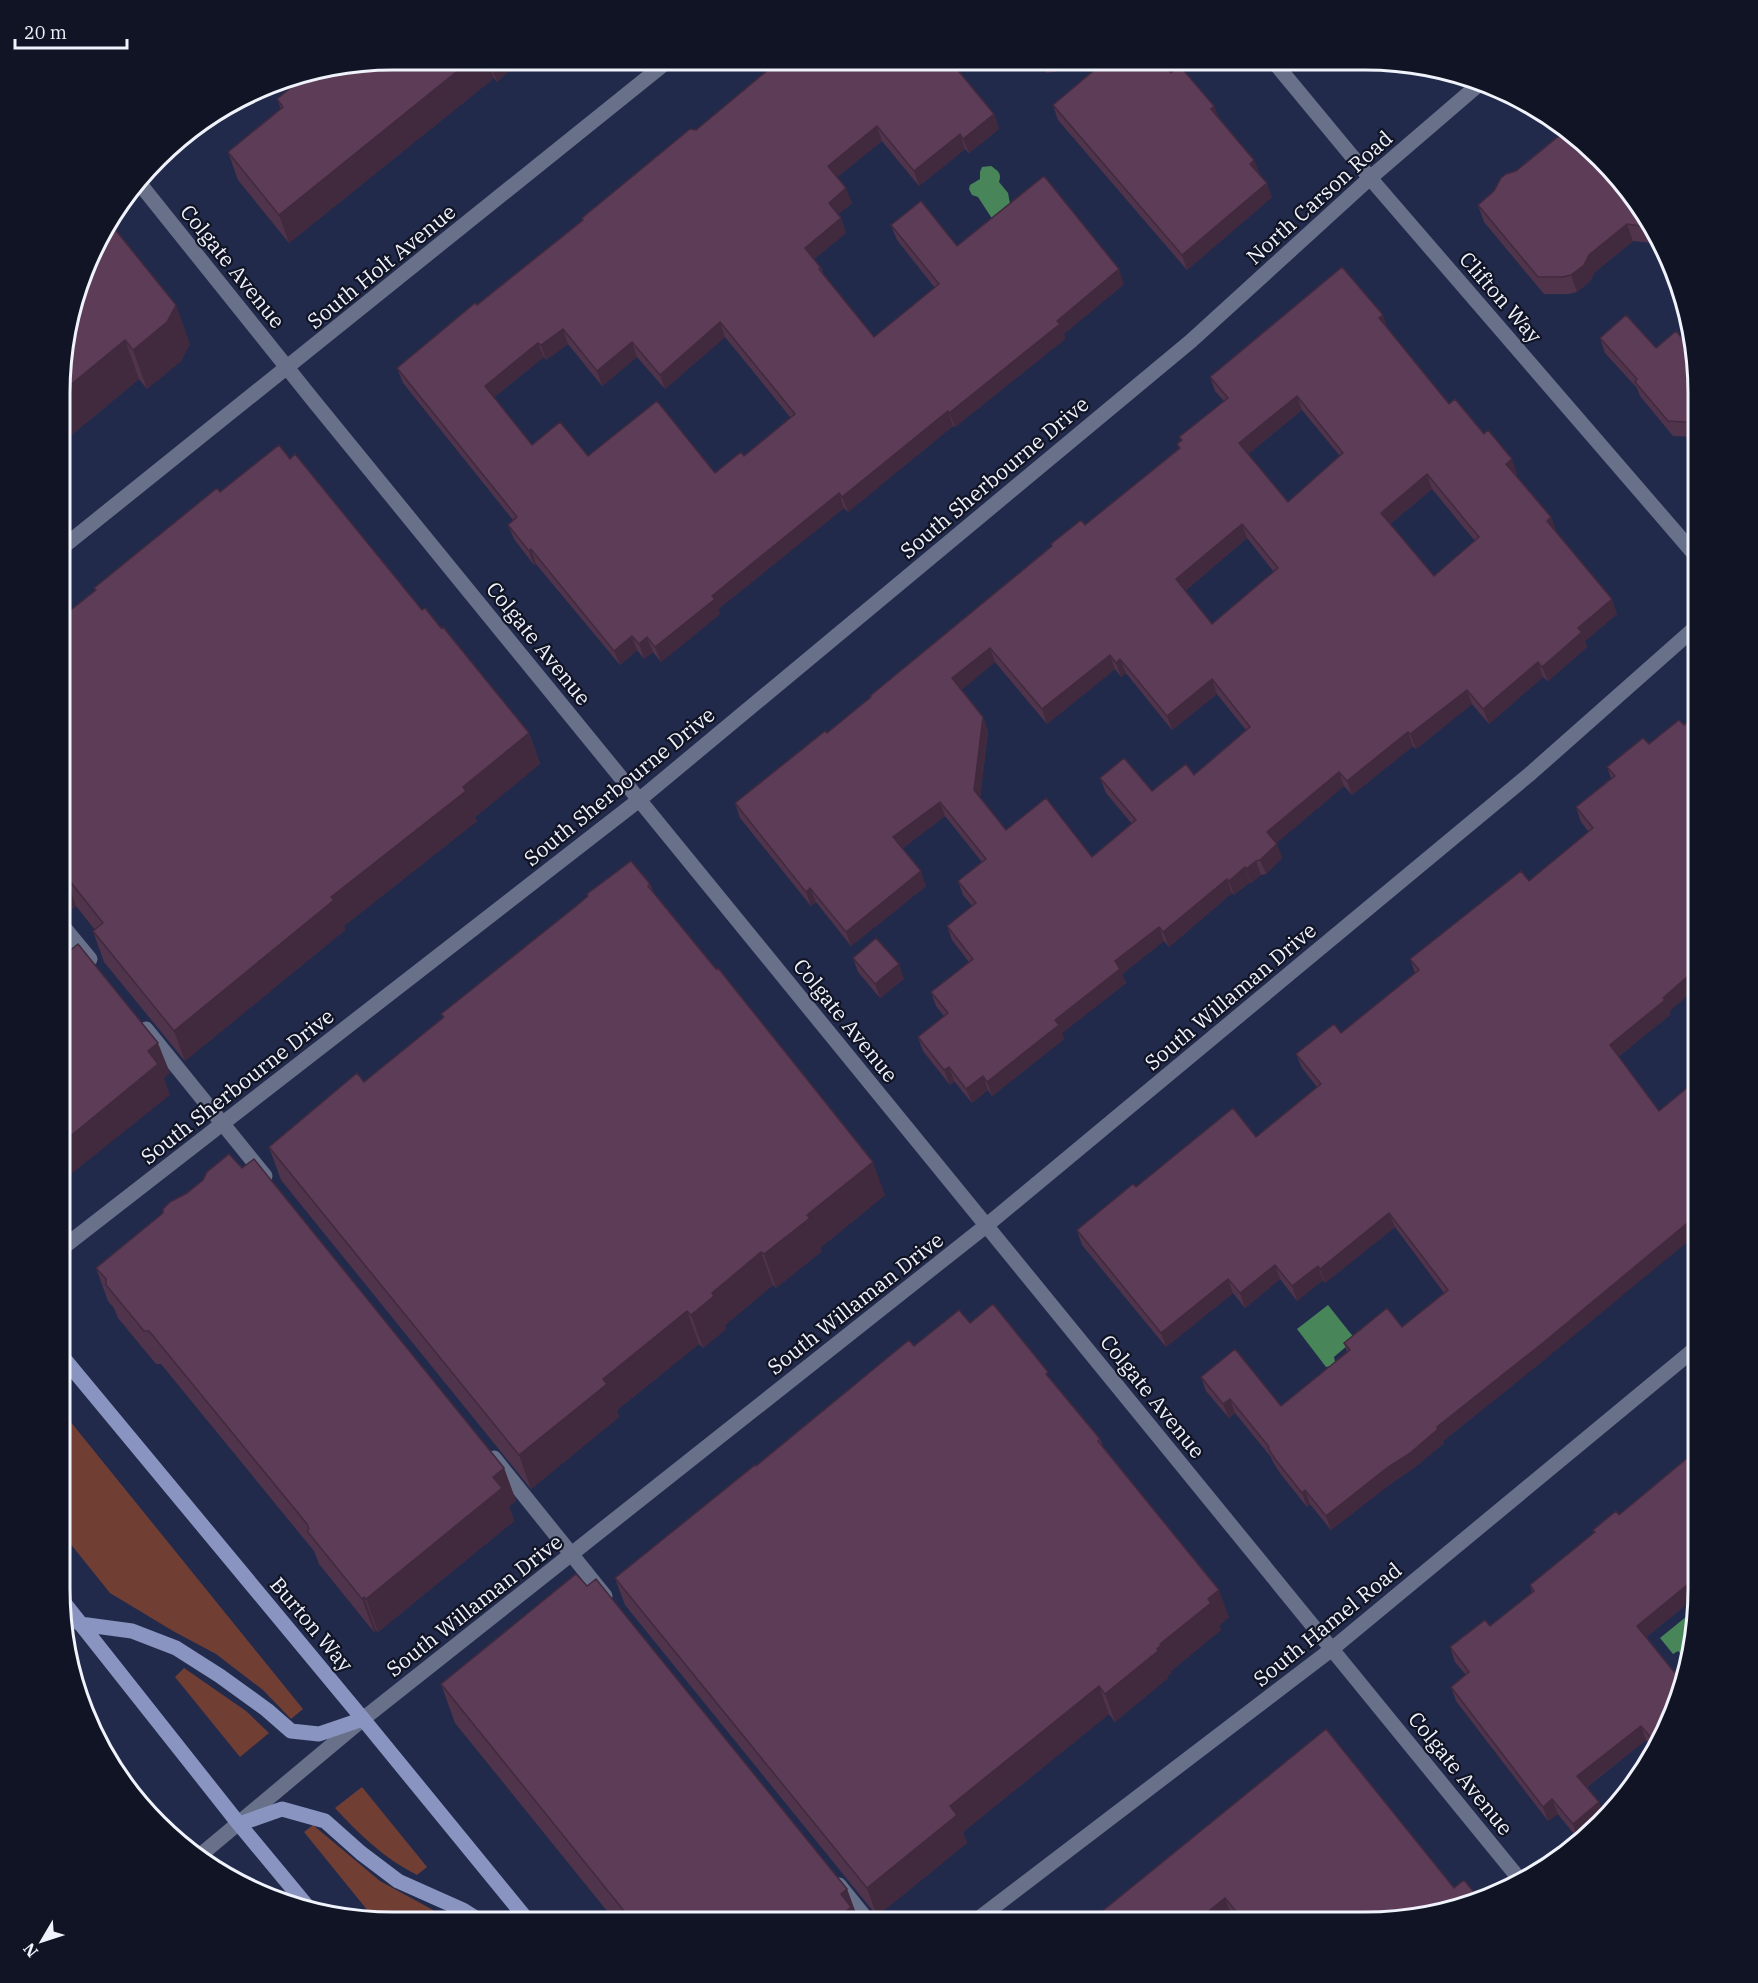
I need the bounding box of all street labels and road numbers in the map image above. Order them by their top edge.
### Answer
street label: North Carson Road [1240,124,1398,270]
street label: South Holt Avenue [301,197,461,335]
street label: Colgate Avenue [174,198,292,334]
street label: Clifton Way [1453,245,1549,349]
street label: South Sherbourne Drive [894,390,1094,564]
street label: Colgate Avenue [480,575,598,711]
street label: South Sherbourne Drive [518,700,720,872]
street label: South Willaman Drive [1138,916,1322,1076]
street label: Colgate Avenue [787,952,905,1088]
street label: South Sherbourne Drive [135,1002,339,1170]
street label: South Willaman Drive [761,1225,949,1381]
street label: Colgate Avenue [1094,1328,1212,1464]
street label: South Willaman Drive [380,1527,568,1683]
street label: South Hamel Road [1247,1555,1407,1692]
street label: Burton Way [264,1571,360,1678]
street label: Colgate Avenue [1402,1705,1520,1841]

